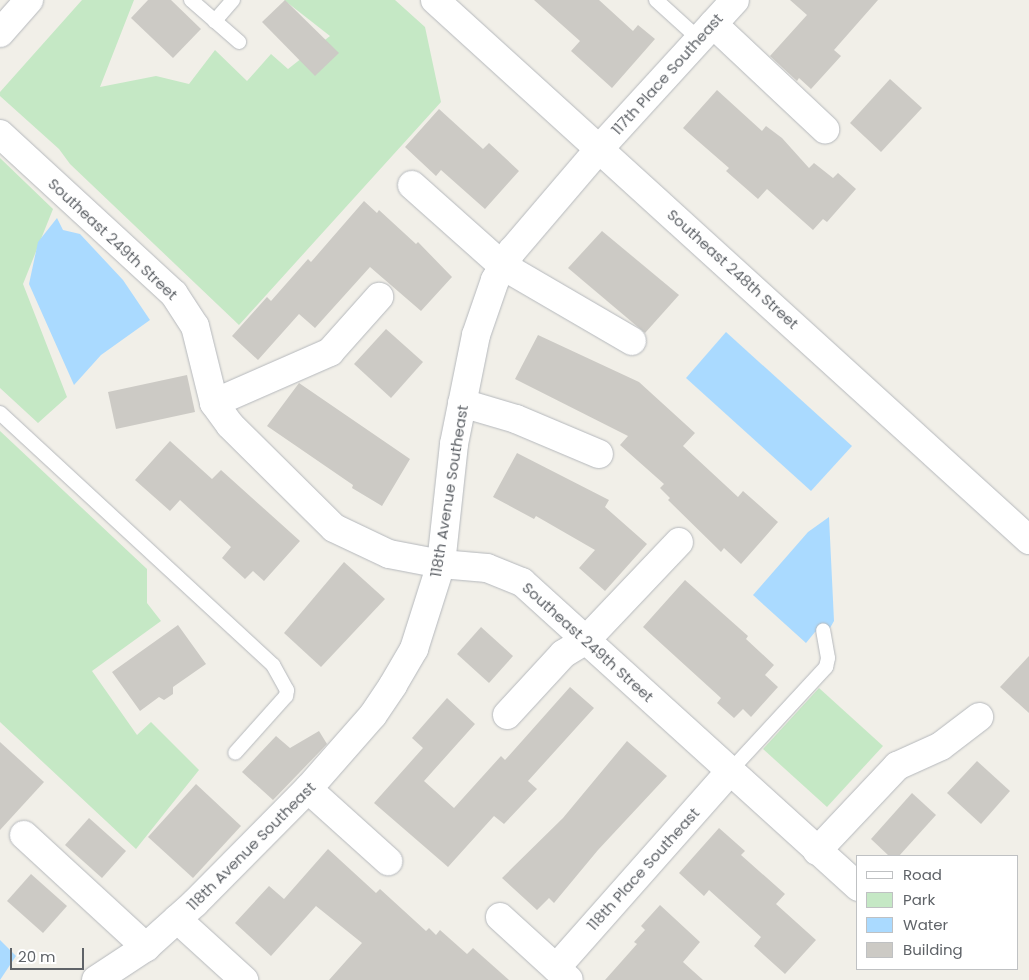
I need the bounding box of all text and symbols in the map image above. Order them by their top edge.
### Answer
street label: 117th Place Southeast [608,9,726,139]
street label: Southeast 249th Street [45,174,181,304]
street label: Southeast 248th Street [664,205,802,333]
street label: 118th Avenue Southeast [426,404,472,578]
street label: Southeast 249th Street [519,578,657,706]
street label: 118th Avenue Southeast [183,778,319,914]
street label: 118th Place Southeast [583,804,703,934]
legend [856,855,1019,970]
text: Road [903,864,942,885]
text: Park [903,889,935,910]
text: Water [903,914,948,935]
scale bar [12,938,86,970]
text: Building [903,939,963,960]
text: 20 m [18,946,56,967]

